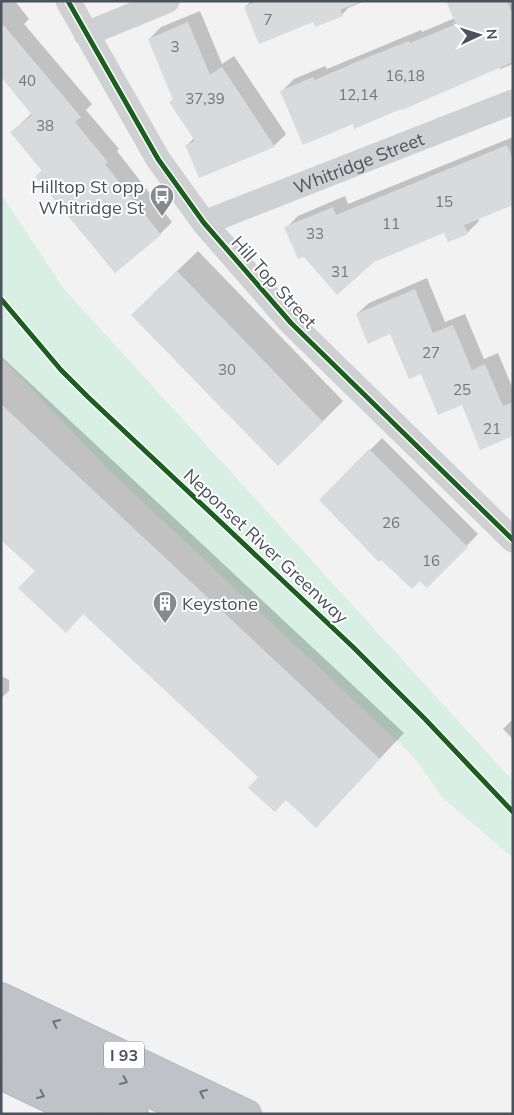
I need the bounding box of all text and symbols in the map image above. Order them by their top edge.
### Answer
house number: 7 [263,10,273,29]
north arrow [454,10,504,60]
text: N [483,28,501,40]
house number: 3 [170,37,180,56]
house number: 16,18 [385,66,425,85]
house number: 40 [18,71,36,90]
house number: 12,14 [338,85,378,104]
house number: 37,39 [185,89,225,108]
house number: 38 [36,116,54,135]
street label: Whitridge Street [290,127,427,198]
place label: Hilltop St opp Whitridge St [31,175,144,219]
bus stop icon: Hilltop St opp Whitridge St [149,183,175,217]
house number: 15 [435,192,453,211]
house number: 11 [382,214,400,233]
house number: 33 [306,224,324,243]
street label: Hill Top Street [227,231,321,333]
house number: 31 [331,262,349,281]
house number: 27 [422,343,440,362]
house number: 30 [218,360,236,379]
house number: 25 [453,380,471,399]
house number: 21 [483,419,501,438]
street label: Neponset River Greenway [179,464,354,629]
house number: 26 [382,513,400,532]
house number: 16 [422,551,440,570]
building icon: Keystone [152,590,178,624]
place label: Keystone [182,592,258,615]
one-way arrow [52,1019,61,1029]
road number: I 93 [104,1042,144,1068]
one-way arrow [119,1074,128,1085]
one-way arrow [36,1088,45,1098]
one-way arrow [199,1089,208,1099]

